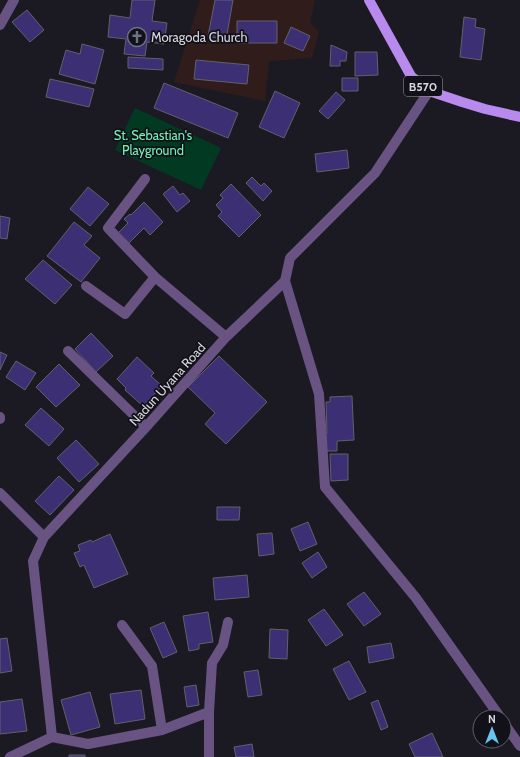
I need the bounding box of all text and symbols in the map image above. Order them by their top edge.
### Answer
church icon: Moragoda Church [126,26,148,48]
place label: Moragoda Church [151,29,248,45]
road number: B570 [404,76,442,96]
park label: St. Sebastian's Playground [114,127,193,158]
street label: Nadun Uyana Road [126,339,208,429]
north arrow [472,709,512,749]
text: N [488,712,496,726]

